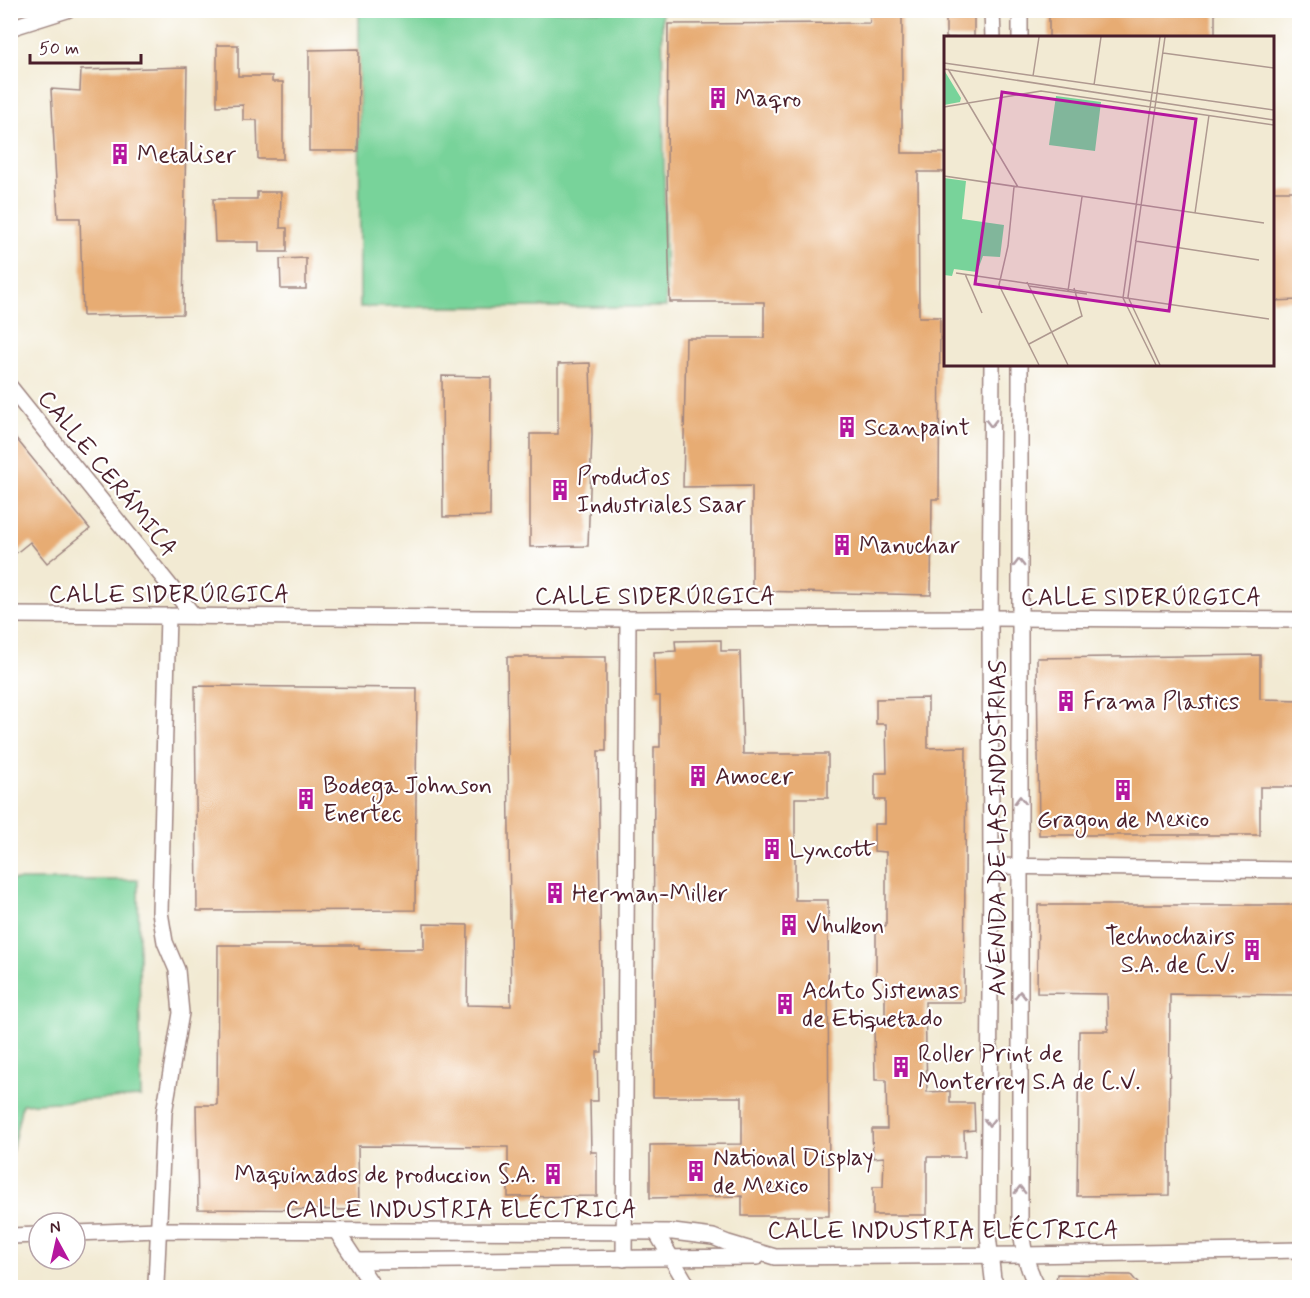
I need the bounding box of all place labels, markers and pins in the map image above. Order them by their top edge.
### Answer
place label: Maqro [735,84,801,115]
building icon: Maqro [706,86,730,110]
place label: Metaliser [137,140,236,171]
building icon: Metaliser [108,142,132,166]
place label: Scanpaint [864,413,970,444]
building icon: Scanpaint [835,415,859,439]
place label: Productos Industriales Saar [577,462,746,521]
building icon: Productos Industriales Saar [548,478,572,502]
place label: Manuchar [859,531,960,562]
building icon: Manuchar [830,533,854,557]
place label: Frama Plastics [1083,687,1240,718]
building icon: Frama Plastics [1054,689,1078,713]
place label: Amocer [715,762,794,793]
building icon: Amocer [686,764,710,788]
place label: Bodega Johnson Enertec [323,771,492,830]
building icon: Gragon de Mexico [1111,778,1135,802]
building icon: Bodega Johnson Enertec [294,787,318,811]
place label: Gragon de Mexico [1037,805,1209,838]
place label: Lyncott [789,835,876,866]
building icon: Lyncott [760,837,784,861]
place label: Herman-Miller [572,879,728,910]
building icon: Herman-Miller [543,881,567,905]
place label: Vhulkon [806,911,885,942]
building icon: Vhulkon [777,913,801,937]
place label: Technochairs S.A. de C.V. [1105,922,1235,981]
building icon: Technochairs S.A. de C.V. [1240,938,1264,962]
place label: Achto Sistemas de Etiquetado [802,976,959,1035]
building icon: Achto Sistemas de Etiquetado [773,992,797,1016]
place label: Roller Print de Monterrey S.A de C.V. [918,1039,1140,1098]
building icon: Roller Print de Monterrey S.A de C.V. [889,1055,913,1079]
place label: National Display de Mexico [713,1143,874,1202]
building icon: National Display de Mexico [684,1159,708,1183]
place label: Maquinados de produccion S.A. [234,1160,536,1191]
building icon: Maquinados de produccion S.A. [541,1162,565,1186]

